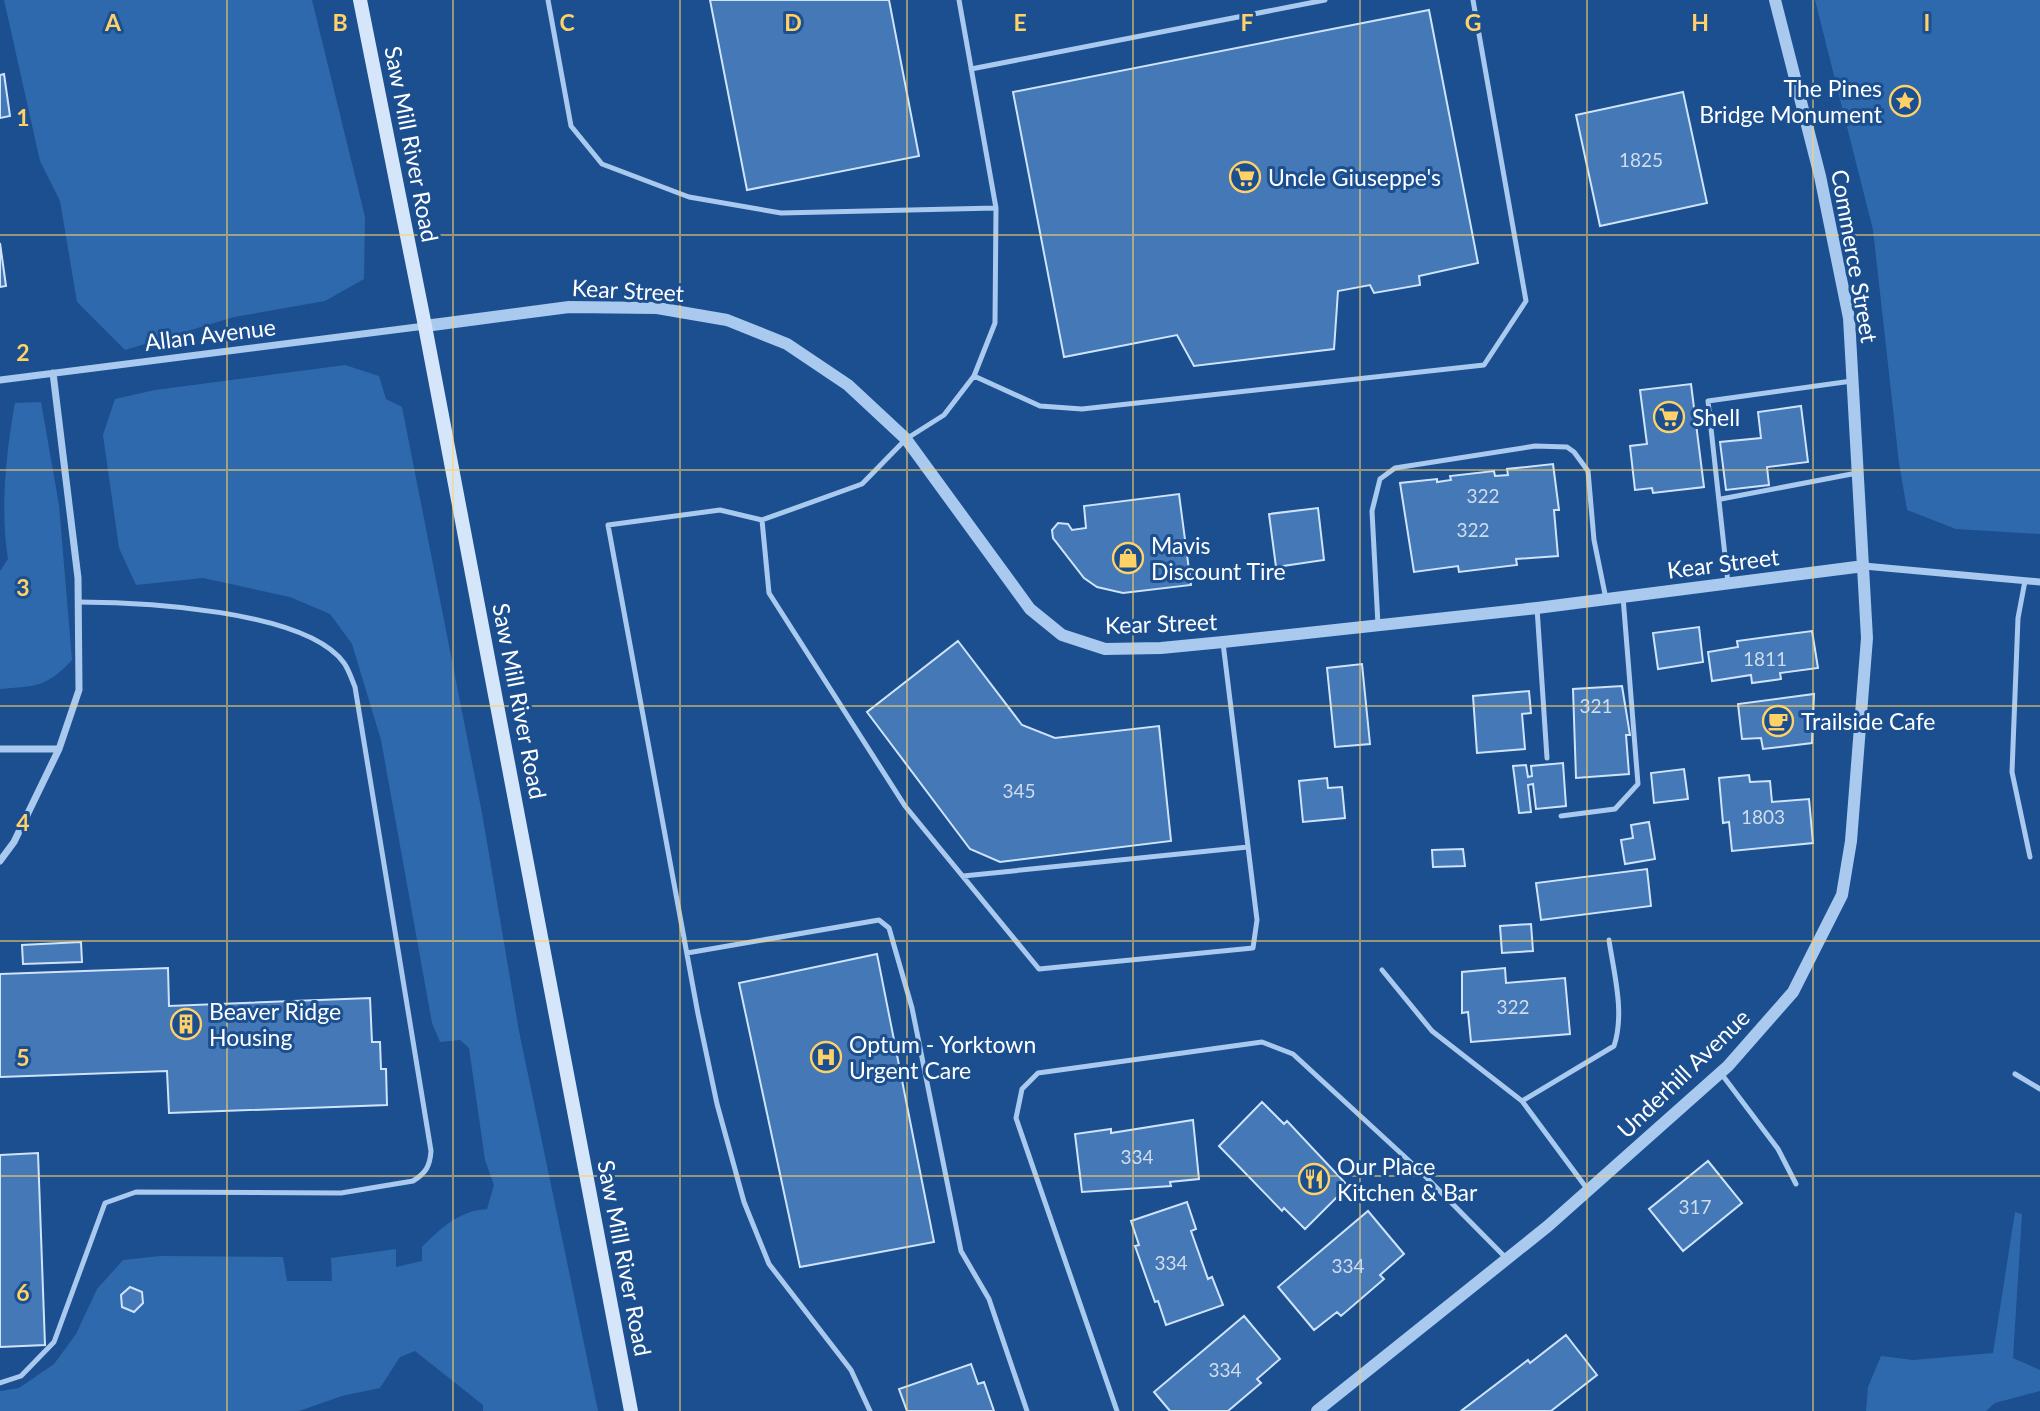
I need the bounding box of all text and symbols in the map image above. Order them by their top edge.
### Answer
text: A [104,8,122,36]
text: B [332,8,348,36]
text: C [559,8,575,36]
text: D [784,8,802,36]
text: E [1013,8,1027,36]
text: F [1240,8,1254,36]
text: G [1465,8,1481,36]
text: H [1691,8,1709,36]
text: I [1924,8,1930,36]
street label: Saw Mill River Road [379,44,445,244]
place label: The Pines Bridge Monument [1699,74,1883,128]
place icon: The Pines Bridge Monument [1888,84,1922,118]
text: 1 [16,103,30,131]
house number: 1825 [1619,148,1663,171]
supermarket icon: Uncle Giuseppe's [1228,160,1262,194]
place label: Uncle Giuseppe's [1268,163,1441,191]
street label: Commerce Street [1826,167,1884,346]
street label: Kear Street [571,273,686,307]
street label: Allan Avenue [143,312,277,356]
text: 2 [16,338,30,366]
supermarket icon: Shell [1652,400,1686,434]
place label: Shell [1692,403,1740,431]
house number: 322 [1466,484,1500,507]
house number: 322 [1456,518,1490,541]
place label: Mavis Discount Tire [1151,531,1286,585]
shop icon: Mavis Discount Tire [1111,541,1145,575]
street label: Kear Street [1666,542,1781,584]
text: 3 [16,573,30,601]
street label: Saw Mill River Road [487,601,553,801]
street label: Kear Street [1104,607,1218,639]
house number: 1811 [1743,647,1787,670]
house number: 321 [1579,694,1613,717]
cafe icon: Trailside Cafe [1761,704,1795,738]
place label: Trailside Cafe [1801,707,1935,735]
house number: 345 [1002,779,1036,802]
house number: 1803 [1741,805,1785,828]
text: 4 [16,808,30,836]
house number: 322 [1496,995,1530,1018]
place label: Beaver Ridge Housing [209,997,341,1051]
street label: Underhill Avenue [1611,1003,1755,1143]
building icon: Beaver Ridge Housing [169,1007,203,1041]
place label: Optum - Yorktown Urgent Care [849,1030,1036,1084]
hospital icon: Optum - Yorktown Urgent Care [809,1040,843,1074]
text: 5 [16,1043,30,1071]
house number: 334 [1120,1145,1154,1168]
place label: Our Place Kitchen & Bar [1337,1152,1478,1206]
street label: Saw Mill River Road [592,1158,658,1358]
restaurant icon: Our Place Kitchen & Bar [1297,1162,1331,1196]
house number: 317 [1678,1195,1712,1218]
house number: 334 [1154,1251,1188,1274]
house number: 334 [1331,1254,1365,1277]
text: 6 [16,1278,30,1306]
house number: 334 [1208,1358,1242,1381]

